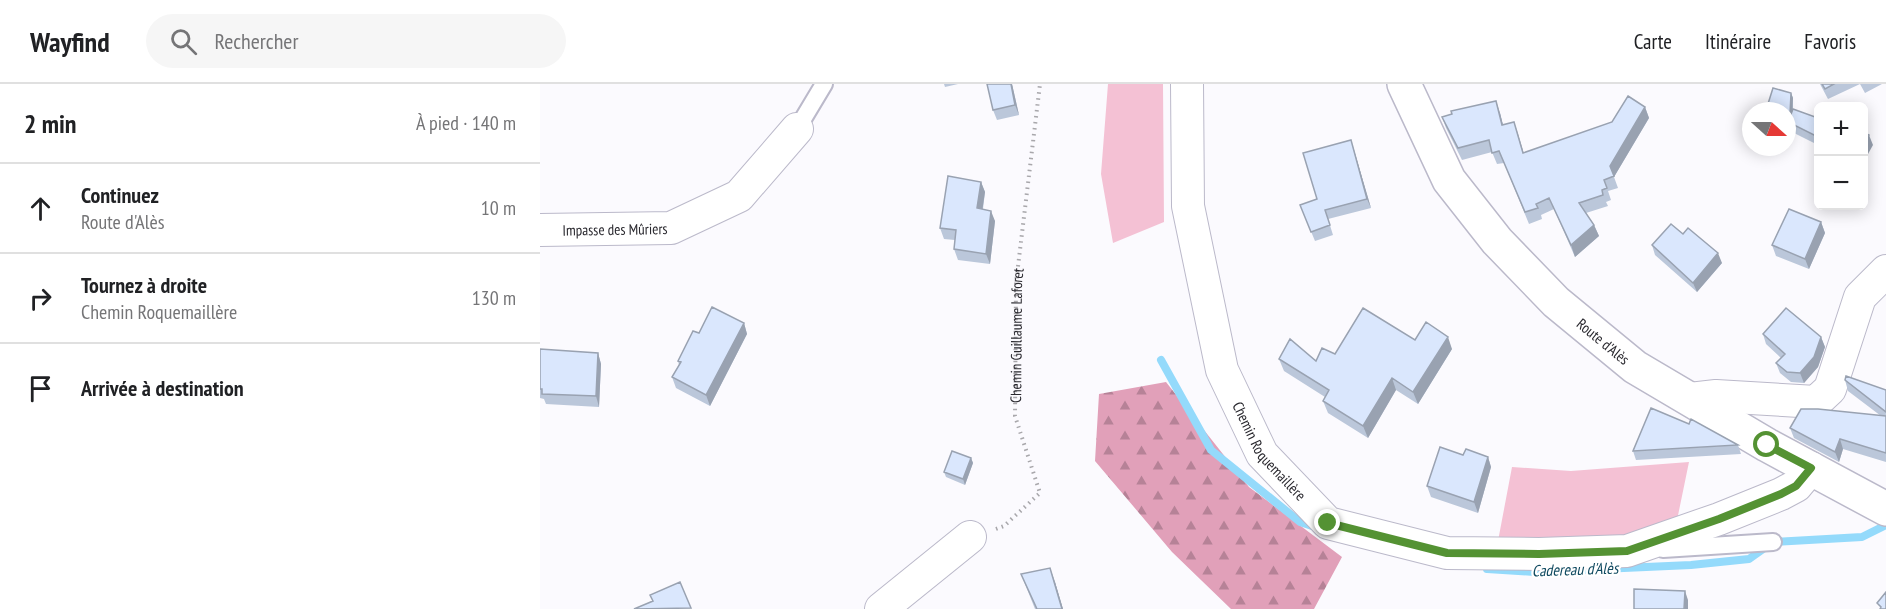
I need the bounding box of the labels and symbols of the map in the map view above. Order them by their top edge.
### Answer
north arrow [1742,102,1796,156]
street label: Impasse des Mûriers [562,219,668,239]
street label: Chemin Guillaume Laforet [1006,267,1027,403]
street label: Route d'Alès [1573,314,1634,368]
street label: Chemin Roquemaillère [1229,398,1310,504]
route start [1753,431,1779,457]
route end [1314,509,1340,535]
water label: Cadereau d'Alès [1532,557,1620,581]

